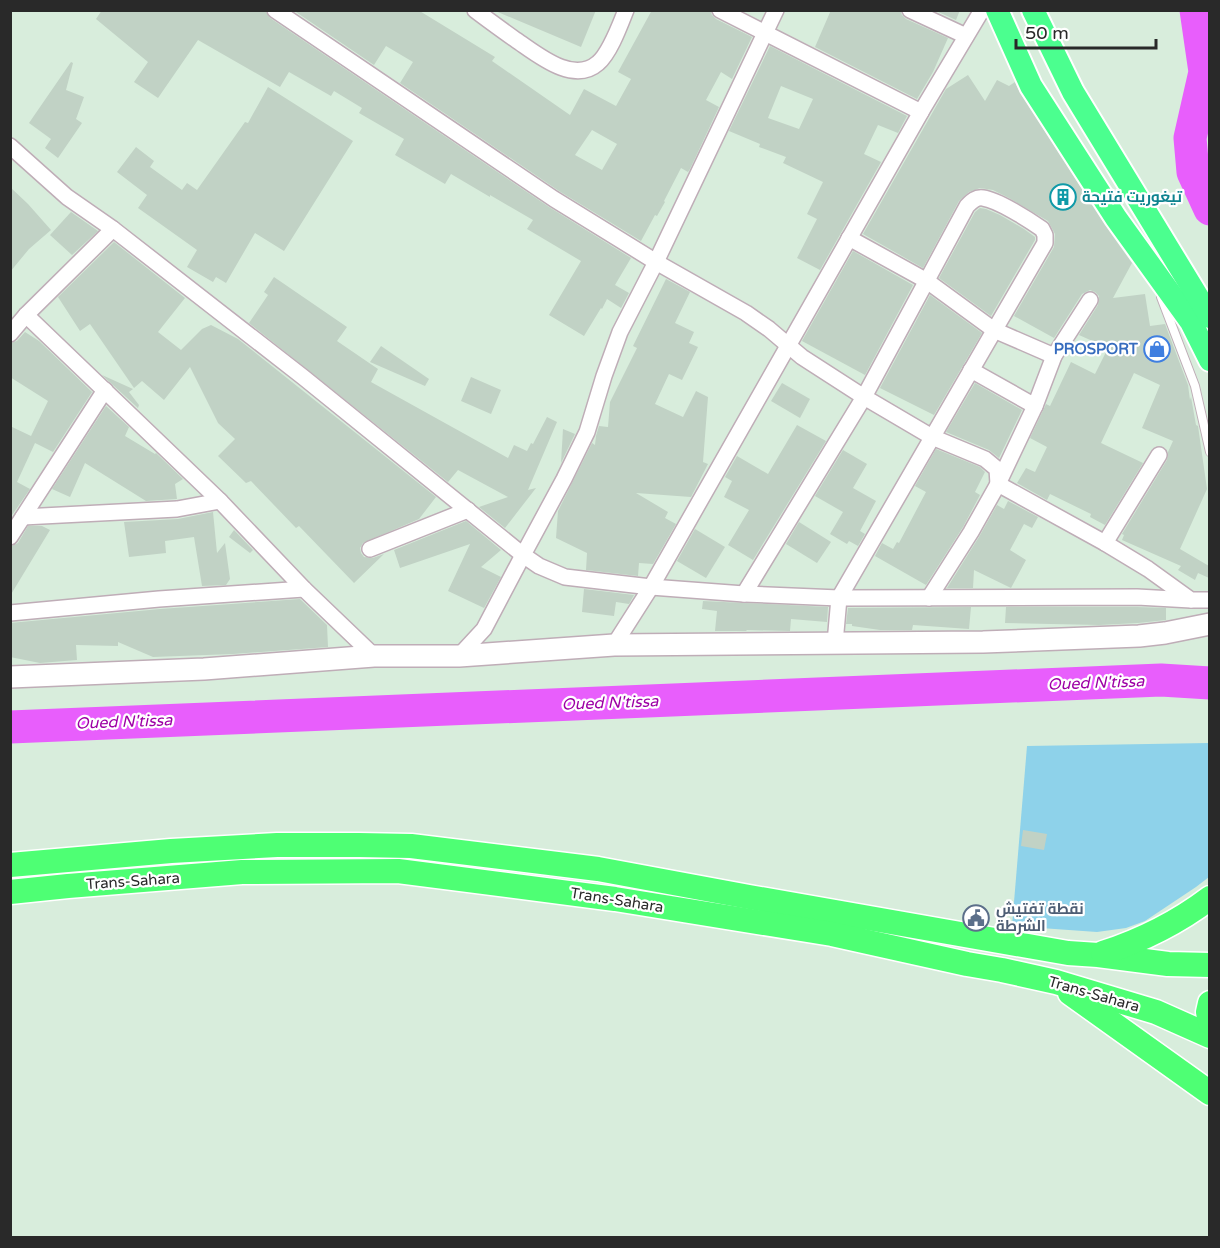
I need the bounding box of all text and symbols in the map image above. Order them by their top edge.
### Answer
scale bar [1016,12,1156,50]
text: 50 m [1025,22,1069,44]
building icon: تيغوريت فتيحة [1048,182,1078,212]
place label: تيغوريت فتيحة [1082,188,1183,206]
shop icon: PROSPORT [1142,334,1172,364]
place label: PROSPORT [1054,340,1139,358]
water label: Oued N'tissa [1047,671,1146,695]
water label: Oued N'tissa [561,691,660,715]
water label: Oued N'tissa [75,710,174,734]
street label: Trans-Sahara [85,869,181,893]
street label: Trans-Sahara [569,884,665,916]
place label: نقطة تفتيش الشرطة [996,900,1084,935]
public building icon: نقطة تفتيش الشرطة [961,903,991,933]
street label: Trans-Sahara [1046,972,1142,1016]

